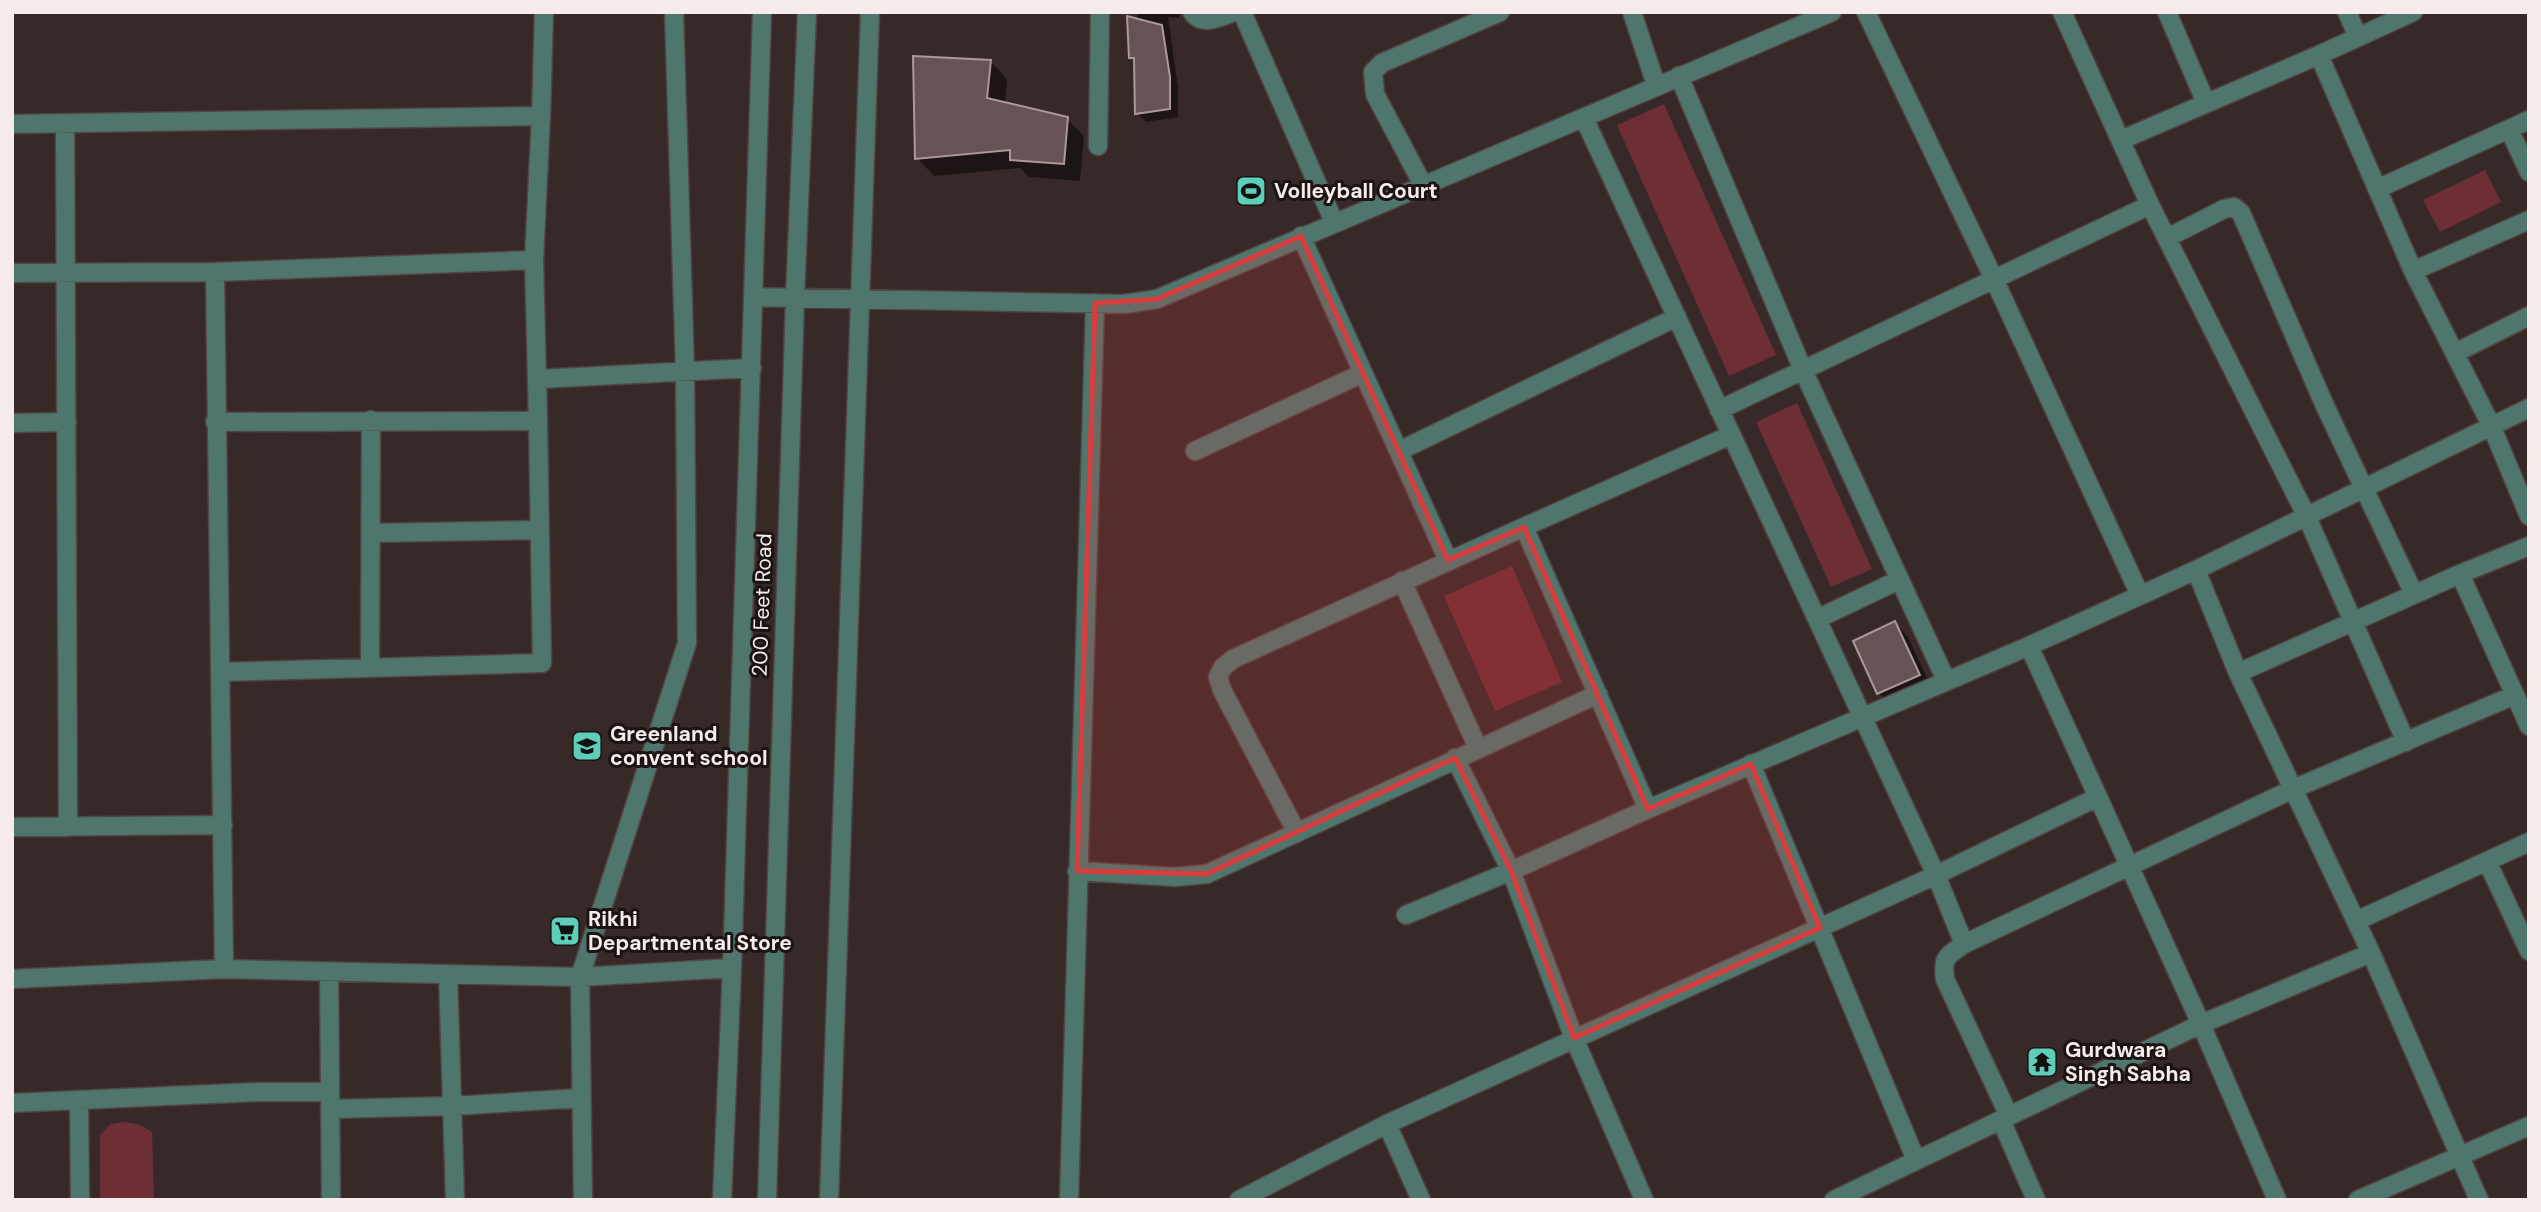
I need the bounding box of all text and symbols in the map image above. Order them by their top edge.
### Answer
sports icon: Volleyball Court [1234,174,1268,208]
place label: Volleyball Court [1274,177,1438,205]
street label: 200 Feet Road [746,533,778,677]
place label: Greenland convent school [610,720,768,772]
school or university icon: Greenland convent school [570,729,604,763]
place label: Rikhi Departmental Store [588,905,792,957]
supermarket icon: Rikhi Departmental Store [548,914,582,948]
place label: Gurdwara Singh Sabha [2065,1036,2191,1088]
temple icon: Gurdwara Singh Sabha [2025,1045,2059,1079]

